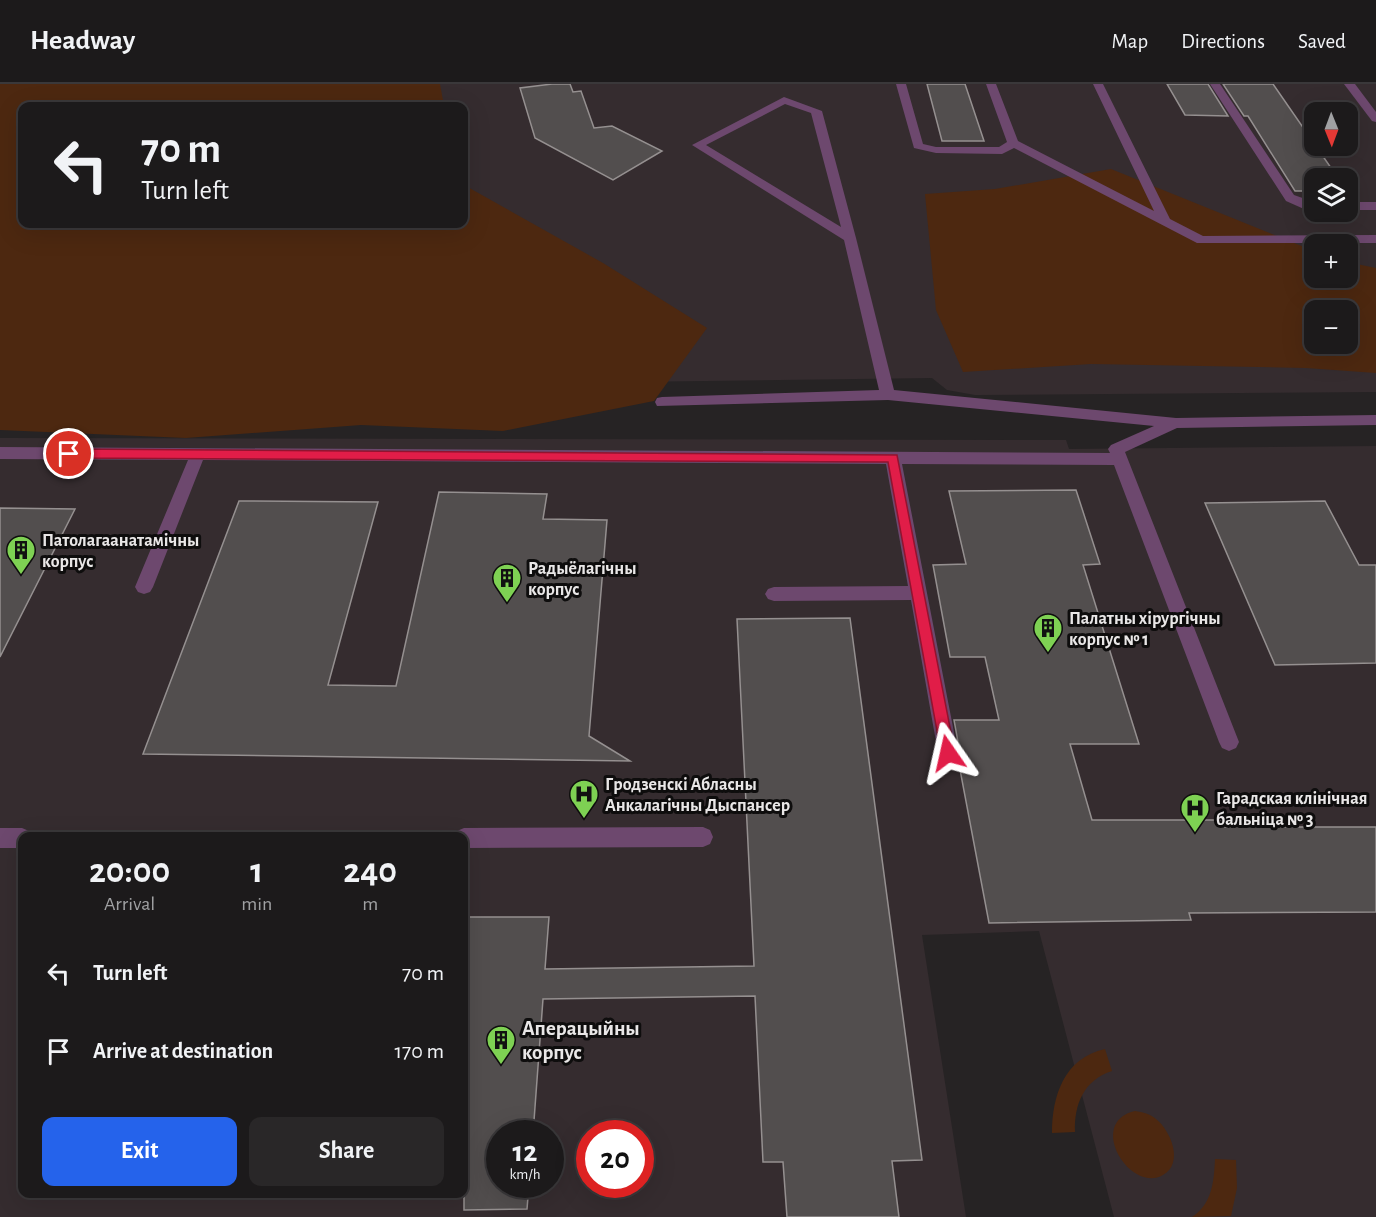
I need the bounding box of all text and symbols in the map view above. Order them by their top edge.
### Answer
text: Headway [30,27,135,55]
text: Map [1112,31,1148,52]
text: Directions [1181,31,1265,52]
text: Saved [1298,31,1346,52]
north arrow [1304,102,1358,156]
map controls [1304,102,1358,354]
icon: left [42,126,120,204]
text: 70 m [141,128,221,170]
button: layers [1304,168,1358,222]
text: Turn left [141,177,229,204]
button: + [1304,234,1358,288]
button: − [1304,300,1358,354]
pin [43,428,94,479]
icon: arrive [52,437,85,470]
place label: Патолагаанатамічны корпус [42,532,199,571]
building icon: Патолагаанатамічны корпус [5,534,37,576]
place label: Радыёлагічны корпус [528,560,637,599]
building icon: Радыёлагічны корпус [491,562,523,604]
place label: Палатны хірургічны корпус № 1 [1069,610,1221,649]
building icon: Палатны хірургічны корпус № 1 [1032,612,1064,654]
position arrow [916,721,980,785]
place label: Гродзенскі Абласны Анкалагічны Дыспансер [605,776,790,815]
hospital icon: Гродзенскі Абласны Анкалагічны Дыспансер [568,778,600,820]
place label: Гарадская клінічная бальніца № 3 [1216,790,1367,829]
hospital icon: Гарадская клінічная бальніца № 3 [1179,792,1211,834]
text: 20:00 [89,853,170,889]
text: 1 [250,853,263,889]
text: 240 [343,853,397,889]
text: Arrival [104,894,155,914]
text: min [241,894,272,914]
text: m [362,894,378,914]
icon: left [42,957,75,990]
text: Turn left [93,962,167,984]
text: 70 m [402,962,444,984]
place label: Аперацыйны корпус [522,1018,640,1063]
building icon: Аперацыйны корпус [485,1024,517,1066]
icon: arrive [42,1035,75,1068]
text: Arrive at destination [93,1040,273,1062]
text: 170 m [394,1040,444,1062]
button: Exit [42,1117,237,1186]
button: Share [249,1117,444,1186]
speed limit sign: 20 [576,1120,654,1198]
text: 12 [513,1137,537,1167]
text: km/h [510,1167,540,1182]

